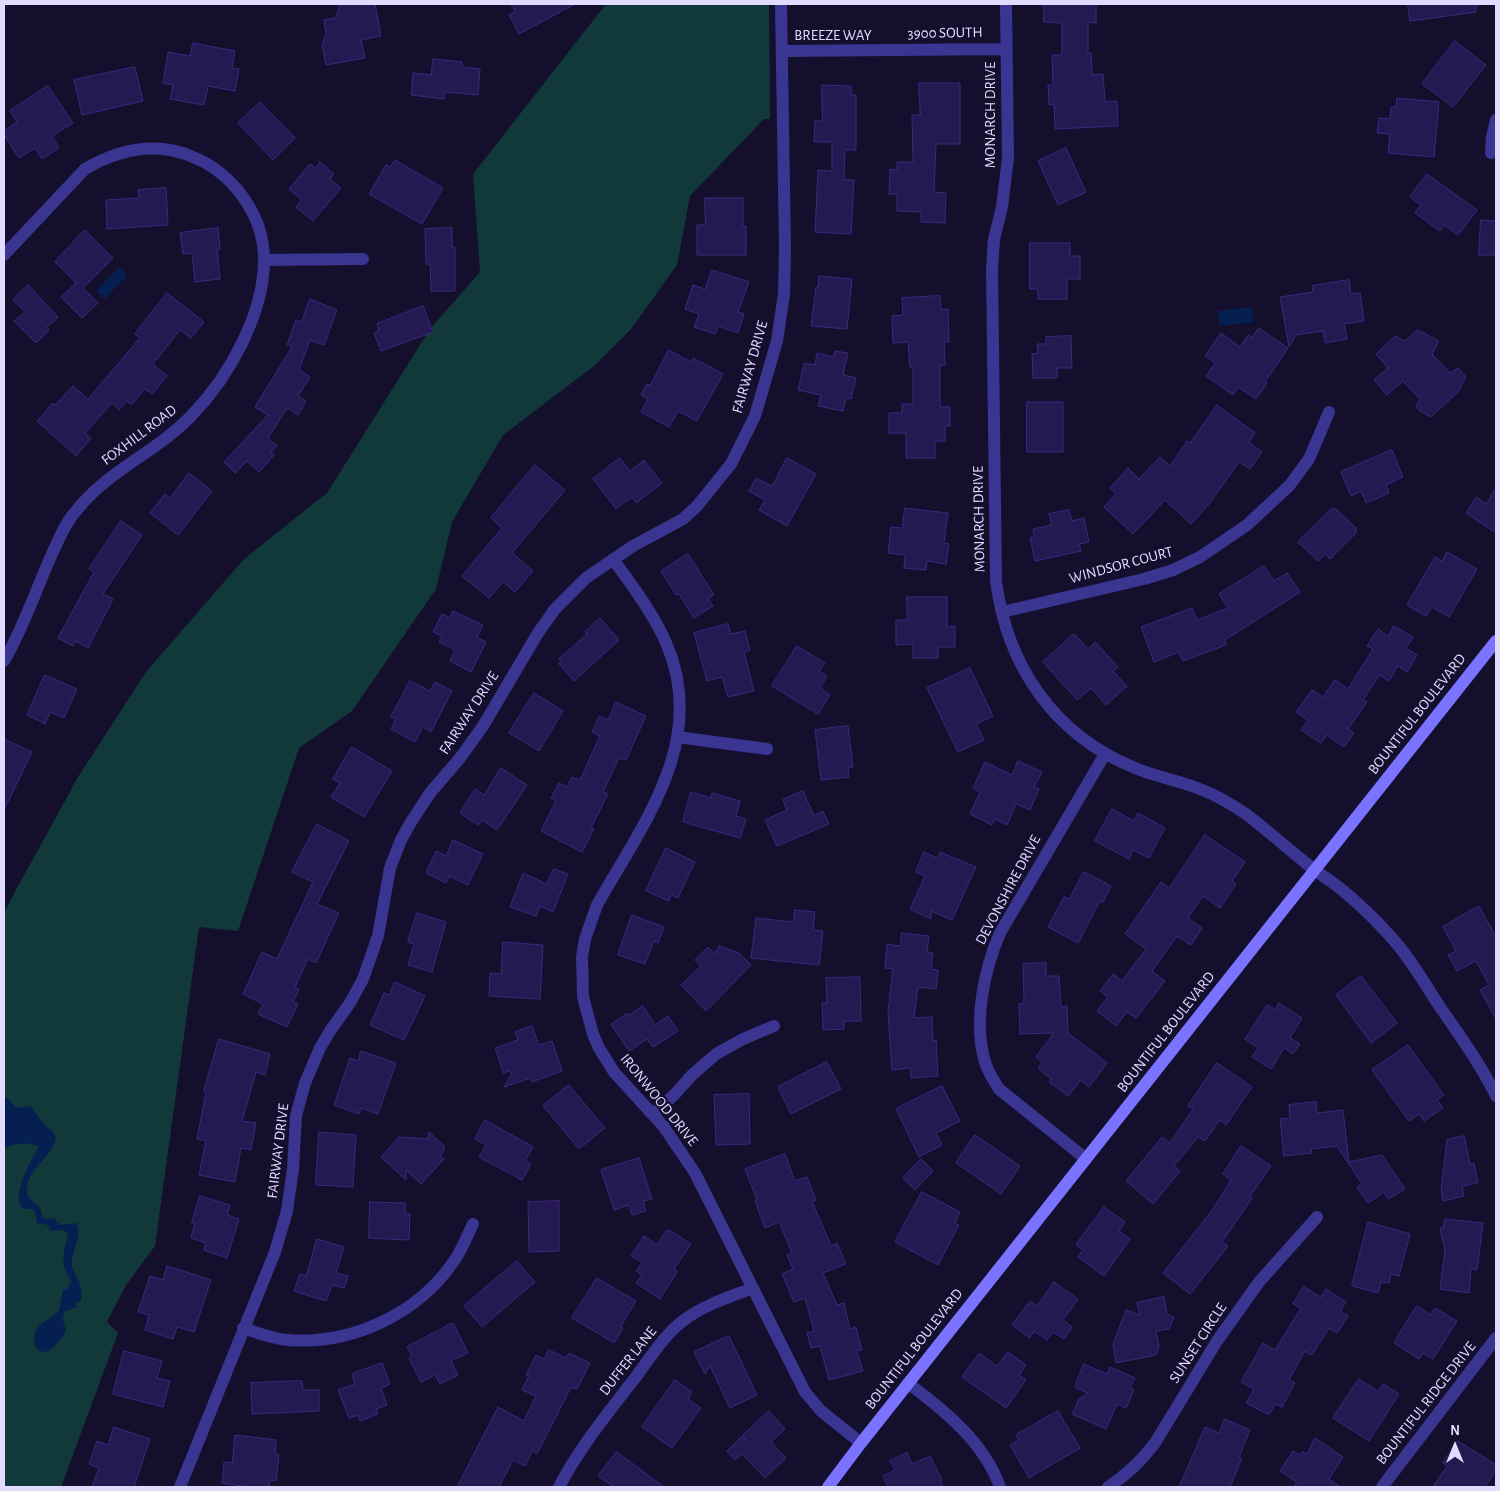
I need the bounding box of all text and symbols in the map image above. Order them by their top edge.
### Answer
street label: 3900 SOUTH [907,23,983,43]
street label: BREEZE WAY [794,26,872,44]
street label: MONARCH DRIVE [981,62,999,168]
street label: FAIRWAY DRIVE [728,319,772,415]
street label: FOXHILL ROAD [98,401,180,469]
street label: MONARCH DRIVE [969,466,989,572]
street label: WINDSOR COURT [1067,543,1175,587]
street label: BOUNTIFUL BOULEVARD [1364,650,1470,778]
street label: FAIRWAY DRIVE [435,668,503,758]
street label: DEVONSHIRE DRIVE [971,832,1045,948]
street label: BOUNTIFUL BOULEVARD [1113,968,1219,1096]
street label: IRONWOOD DRIVE [616,1050,702,1150]
street label: FAIRWAY DRIVE [263,1102,293,1200]
street label: BOUNTIFUL BOULEVARD [861,1285,967,1413]
street label: SUNSET CIRCLE [1165,1299,1231,1387]
street label: DUFFER LANE [596,1323,660,1399]
street label: BOUNTIFUL RIDGE DRIVE [1372,1338,1480,1468]
north arrow [1430,1421,1480,1471]

